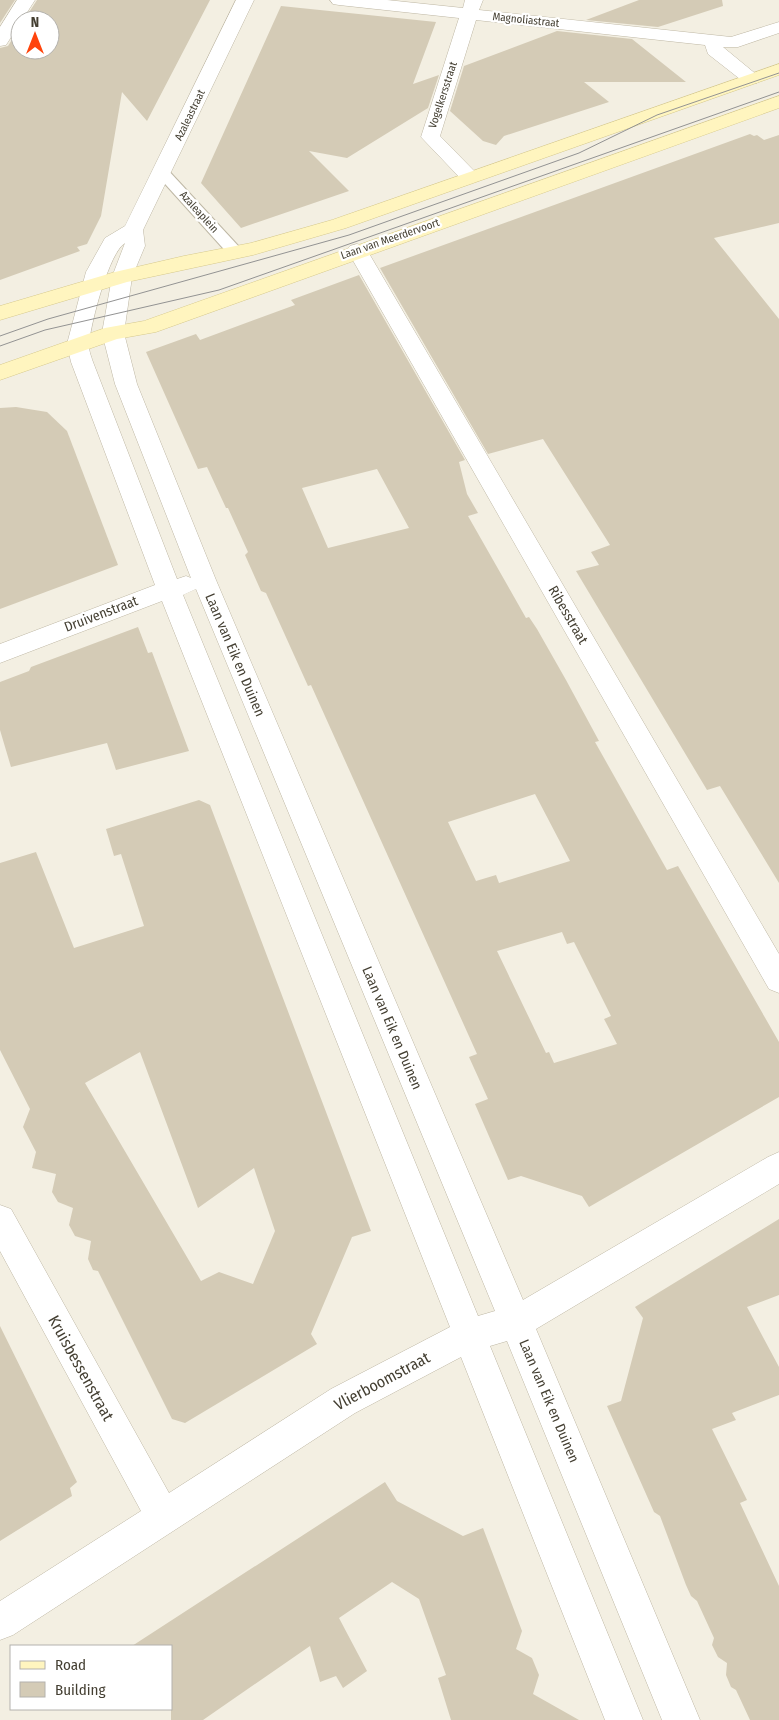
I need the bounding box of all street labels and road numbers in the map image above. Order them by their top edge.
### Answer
street label: Magnoliastraat [492,10,560,30]
street label: Vogelkersstraat [426,60,460,130]
street label: Azaleastraat [172,87,208,143]
street label: Azaleaplein [177,188,221,236]
street label: Laan van Meerdervoort [339,216,442,262]
street label: Ribesstraat [544,583,592,648]
street label: Laan van Eik en Duinen [201,591,269,719]
street label: Druivenstraat [62,592,141,636]
street label: Laan van Eik en Duinen [358,964,426,1092]
street label: Kruisbessenstraat [44,1312,118,1425]
street label: Laan van Eik en Duinen [515,1337,583,1465]
street label: Vlierboomstraat [331,1347,434,1414]

